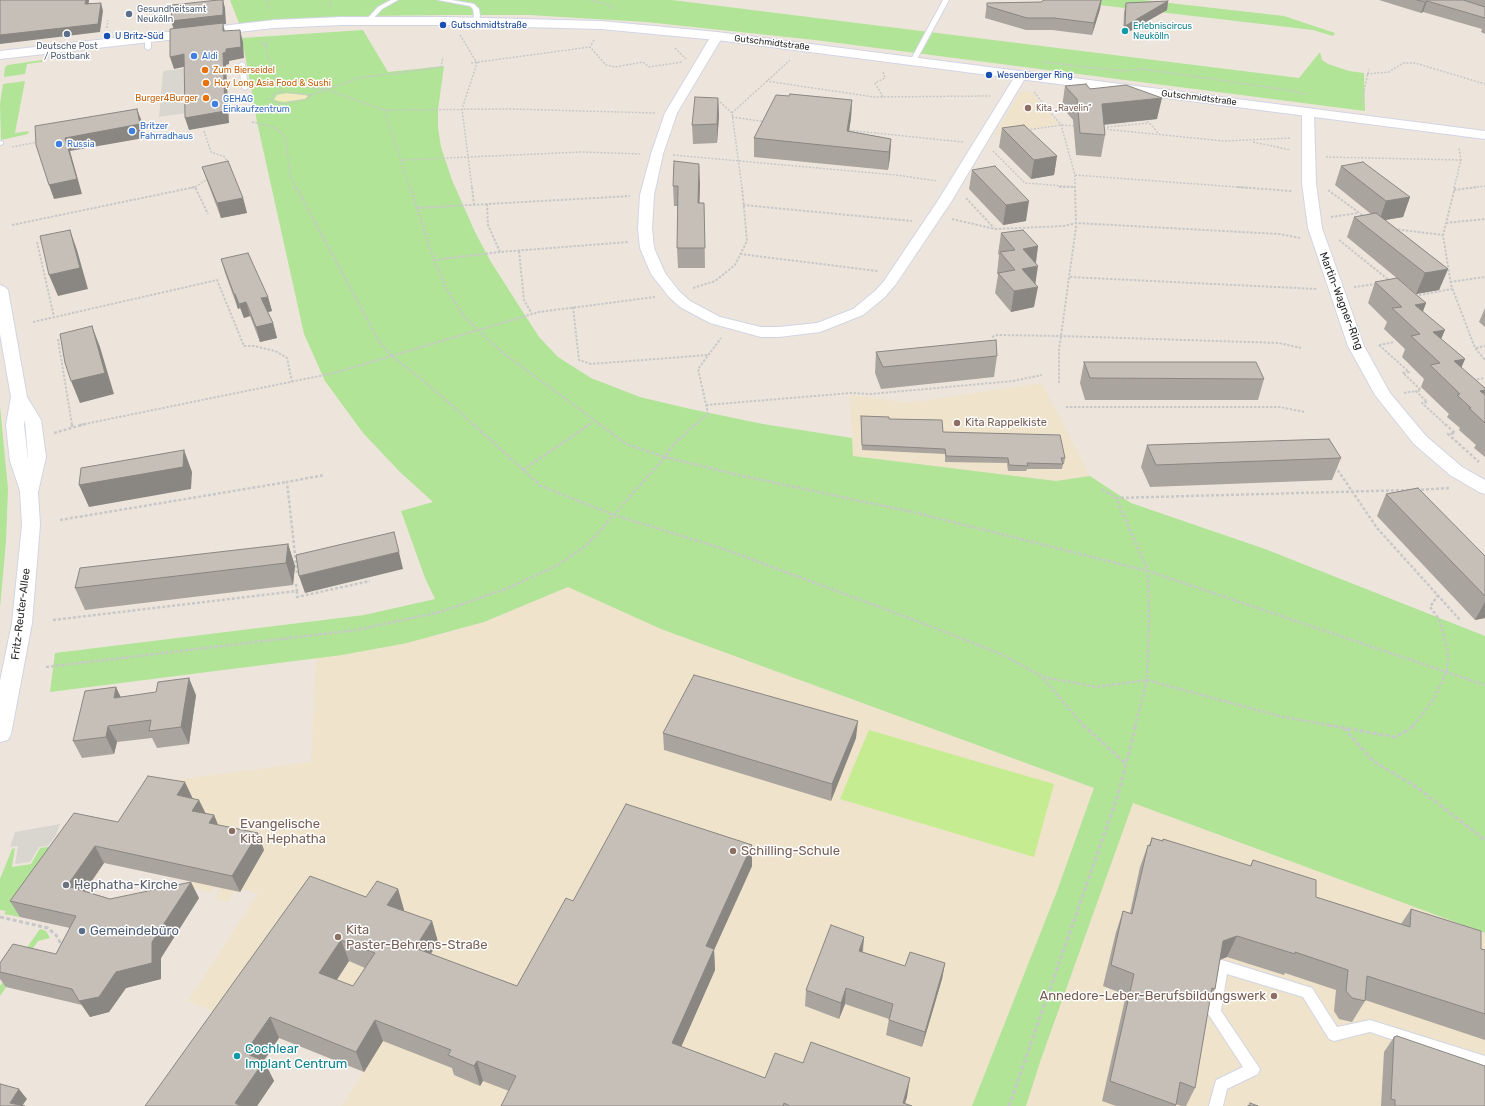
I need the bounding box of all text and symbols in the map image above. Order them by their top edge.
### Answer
place label: Gesundheitsamt Neukölln [137,4,206,25]
marker: Gesundheitsamt Neukölln [124,9,134,19]
marker: Gutschmidtstraße [438,20,448,30]
place label: Gutschmidtstraße [451,20,527,30]
place label: Erlebniscircus Neukölln [1133,21,1192,42]
marker: Erlebniscircus Neukölln [1120,26,1130,36]
marker: Deutsche Post / Postbank [62,29,72,39]
marker: U Britz-Süd [102,31,112,41]
place label: U Britz-Süd [115,31,164,41]
street label: Gutschmidtstraße [734,33,810,53]
place label: Deutsche Post / Postbank [36,41,98,62]
marker: Aldi [189,51,199,61]
place label: Aldi [202,51,218,61]
marker: Zum Bierseidel [200,65,210,75]
place label: Zum Bierseidel [213,65,275,75]
marker: Wesenberger Ring [984,70,994,80]
place label: Wesenberger Ring [997,70,1073,80]
marker: Huy Long Asia Food & Sushi [201,78,211,88]
place label: Huy Long Asia Food & Sushi [214,78,331,88]
street label: Gutschmidtstraße [1161,88,1237,108]
place label: Burger4Burger [135,93,198,103]
marker: Burger4Burger [201,93,211,103]
place label: GEHAG Einkaufzentrum [223,94,290,115]
marker: GEHAG Einkaufzentrum [210,99,220,109]
marker: Kita „Ravelin“ [1023,103,1033,113]
place label: Kita „Ravelin“ [1036,103,1092,113]
place label: Britzer Fahrradhaus [140,121,193,142]
marker: Britzer Fahrradhaus [127,126,137,136]
marker: Russia [54,139,64,149]
place label: Russia [67,139,95,149]
street label: Martin-Wagner-Ring [1316,250,1366,352]
place label: Kita Rappelkiste [965,416,1047,430]
marker: Kita Rappelkiste [952,418,962,428]
street label: Fritz-Reuter-Allee [9,567,33,661]
place label: Evangelische Kita Hephatha [240,816,326,847]
marker: Evangelische Kita Hephatha [227,826,237,836]
place label: Schilling-Schule [741,843,840,859]
marker: Schilling-Schule [728,846,738,856]
place label: Hephatha-Kirche [74,877,178,893]
marker: Hephatha-Kirche [61,880,71,890]
place label: Kita Paster-Behrens-Straße [346,922,488,953]
place label: Gemeindebüro [90,923,179,939]
marker: Gemeindebüro [77,926,87,936]
marker: Kita Paster-Behrens-Straße [333,932,343,942]
place label: Annedore-Leber-Berufsbildungswerk [1039,988,1266,1004]
marker: Annedore-Leber-Berufsbildungswerk [1269,991,1279,1001]
place label: Cochlear Implant Centrum [245,1041,347,1072]
marker: Cochlear Implant Centrum [232,1051,242,1061]

